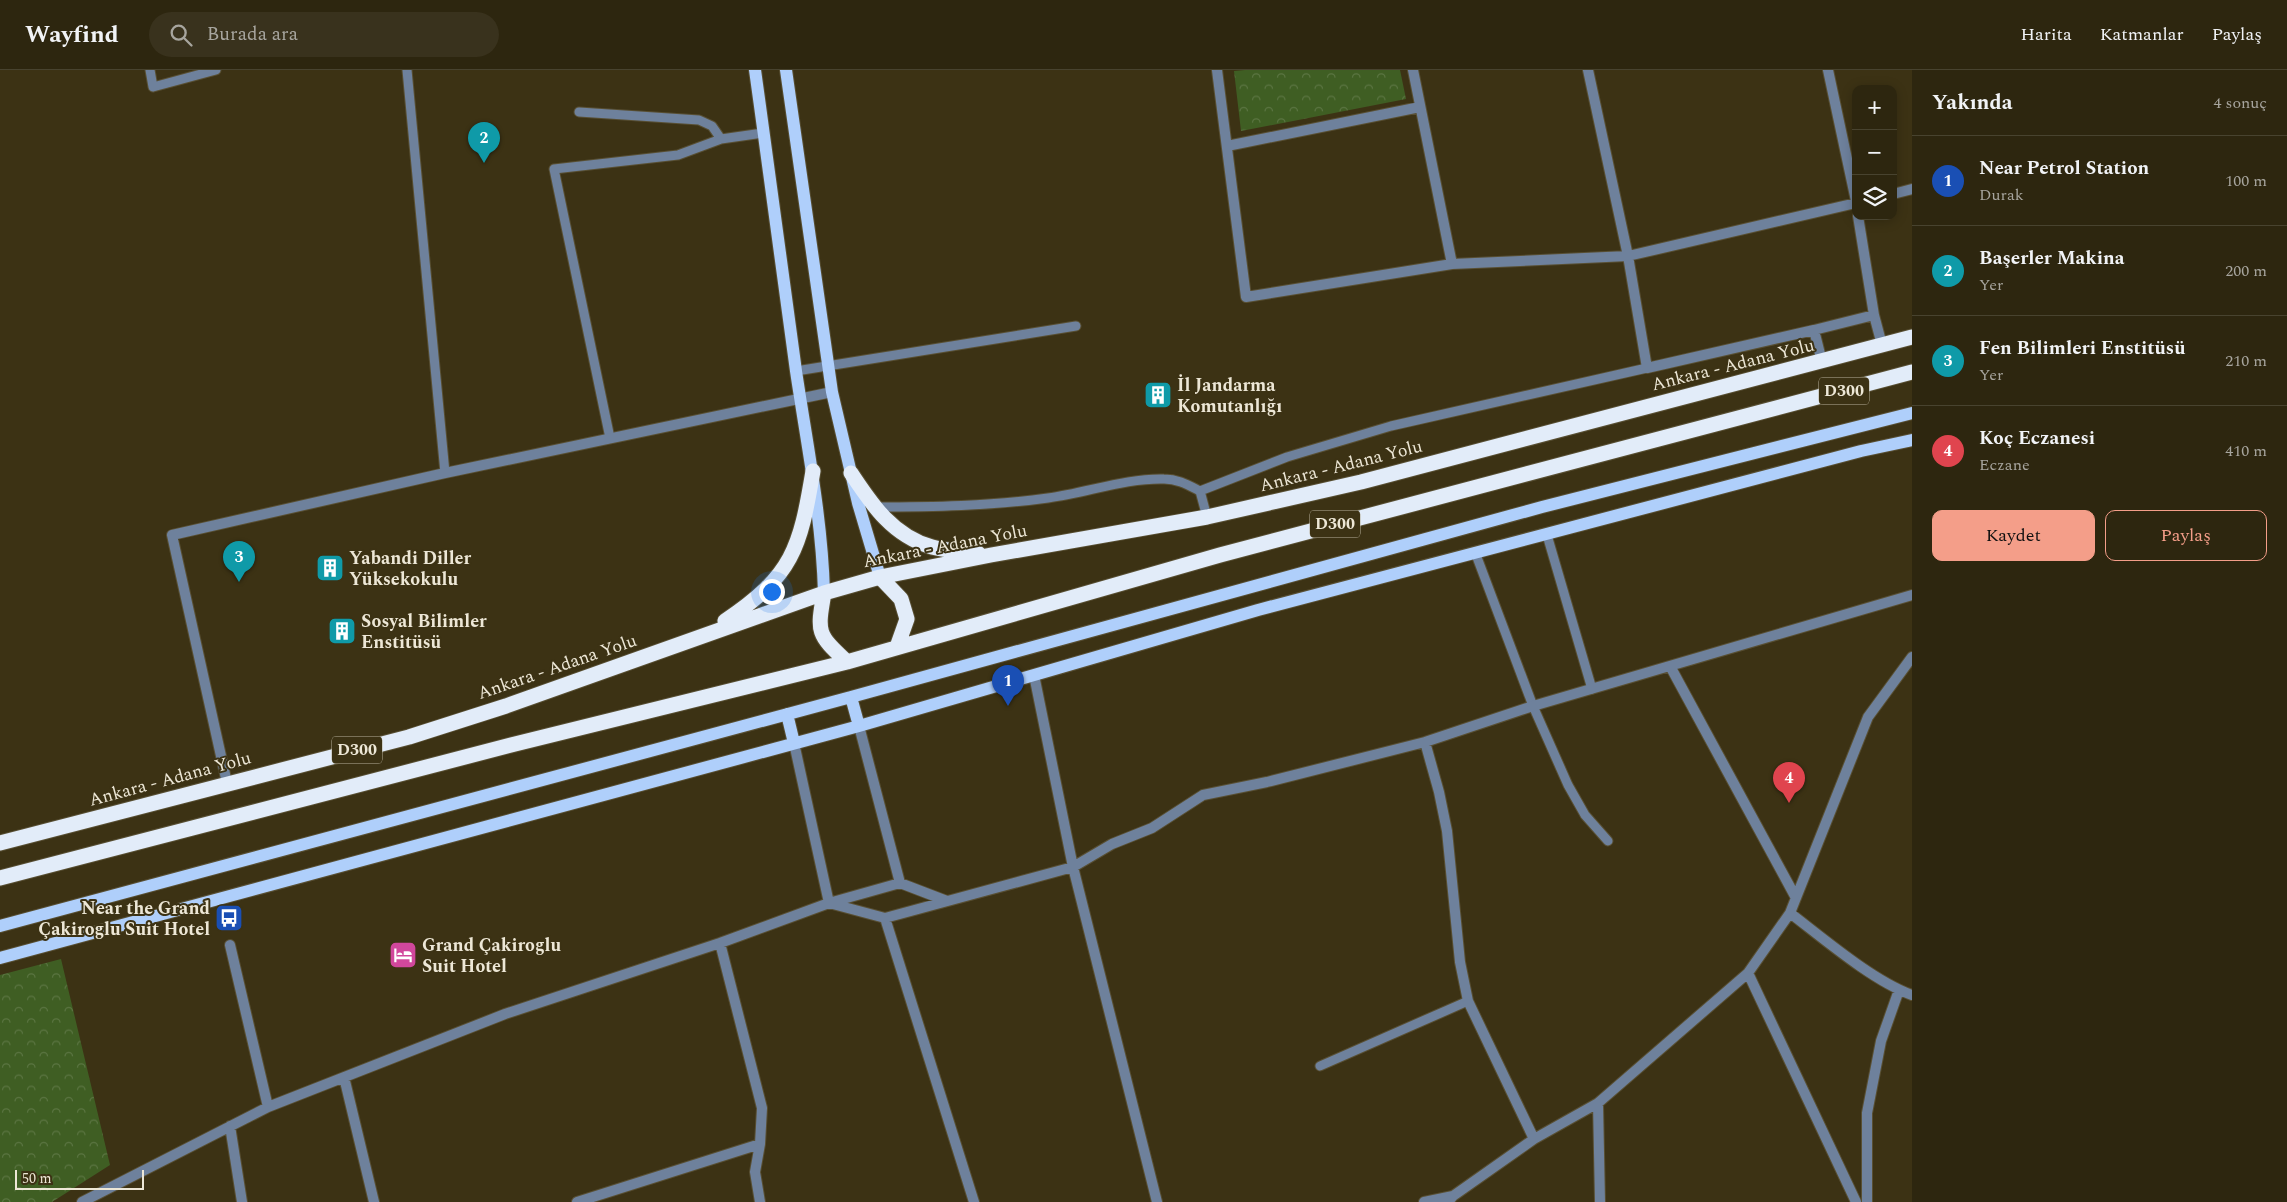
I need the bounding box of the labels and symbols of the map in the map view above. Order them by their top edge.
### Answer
pin: 2 [468,122,500,163]
street label: Ankara - Adana Yolu [1649,332,1817,398]
place label: İl Jandarma Komutanlığı [1177,372,1282,420]
road number: D300 [1819,378,1869,404]
building icon: İl Jandarma Komutanlığı [1143,380,1173,410]
street label: Ankara - Adana Yolu [1257,433,1425,499]
road number: D300 [1310,510,1360,538]
street label: Ankara - Adana Yolu [861,517,1029,575]
pin: 3 [223,541,255,582]
place label: Yabandi Diller Yüksekokulu [349,545,472,593]
building icon: Yabandi Diller Yüksekokulu [315,553,345,583]
your location [759,579,785,605]
place label: Sosyal Bilimler Enstitüsü [361,608,487,656]
building icon: Sosyal Bilimler Enstitüsü [327,616,357,646]
street label: Ankara - Adana Yolu [474,627,640,707]
pin: 1 [992,665,1024,706]
road number: D300 [332,736,382,764]
street label: Ankara - Adana Yolu [86,744,254,814]
pin: 4 [1773,762,1805,803]
place label: Near the Grand Çakiroglu Suit Hotel [38,895,210,943]
bus stop icon: Near the Grand Çakiroglu Suit Hotel [214,903,244,933]
place label: Grand Çakiroglu Suit Hotel [422,932,561,980]
hotel icon: Grand Çakiroglu Suit Hotel [388,940,418,970]
scale bar [15,1167,144,1190]

